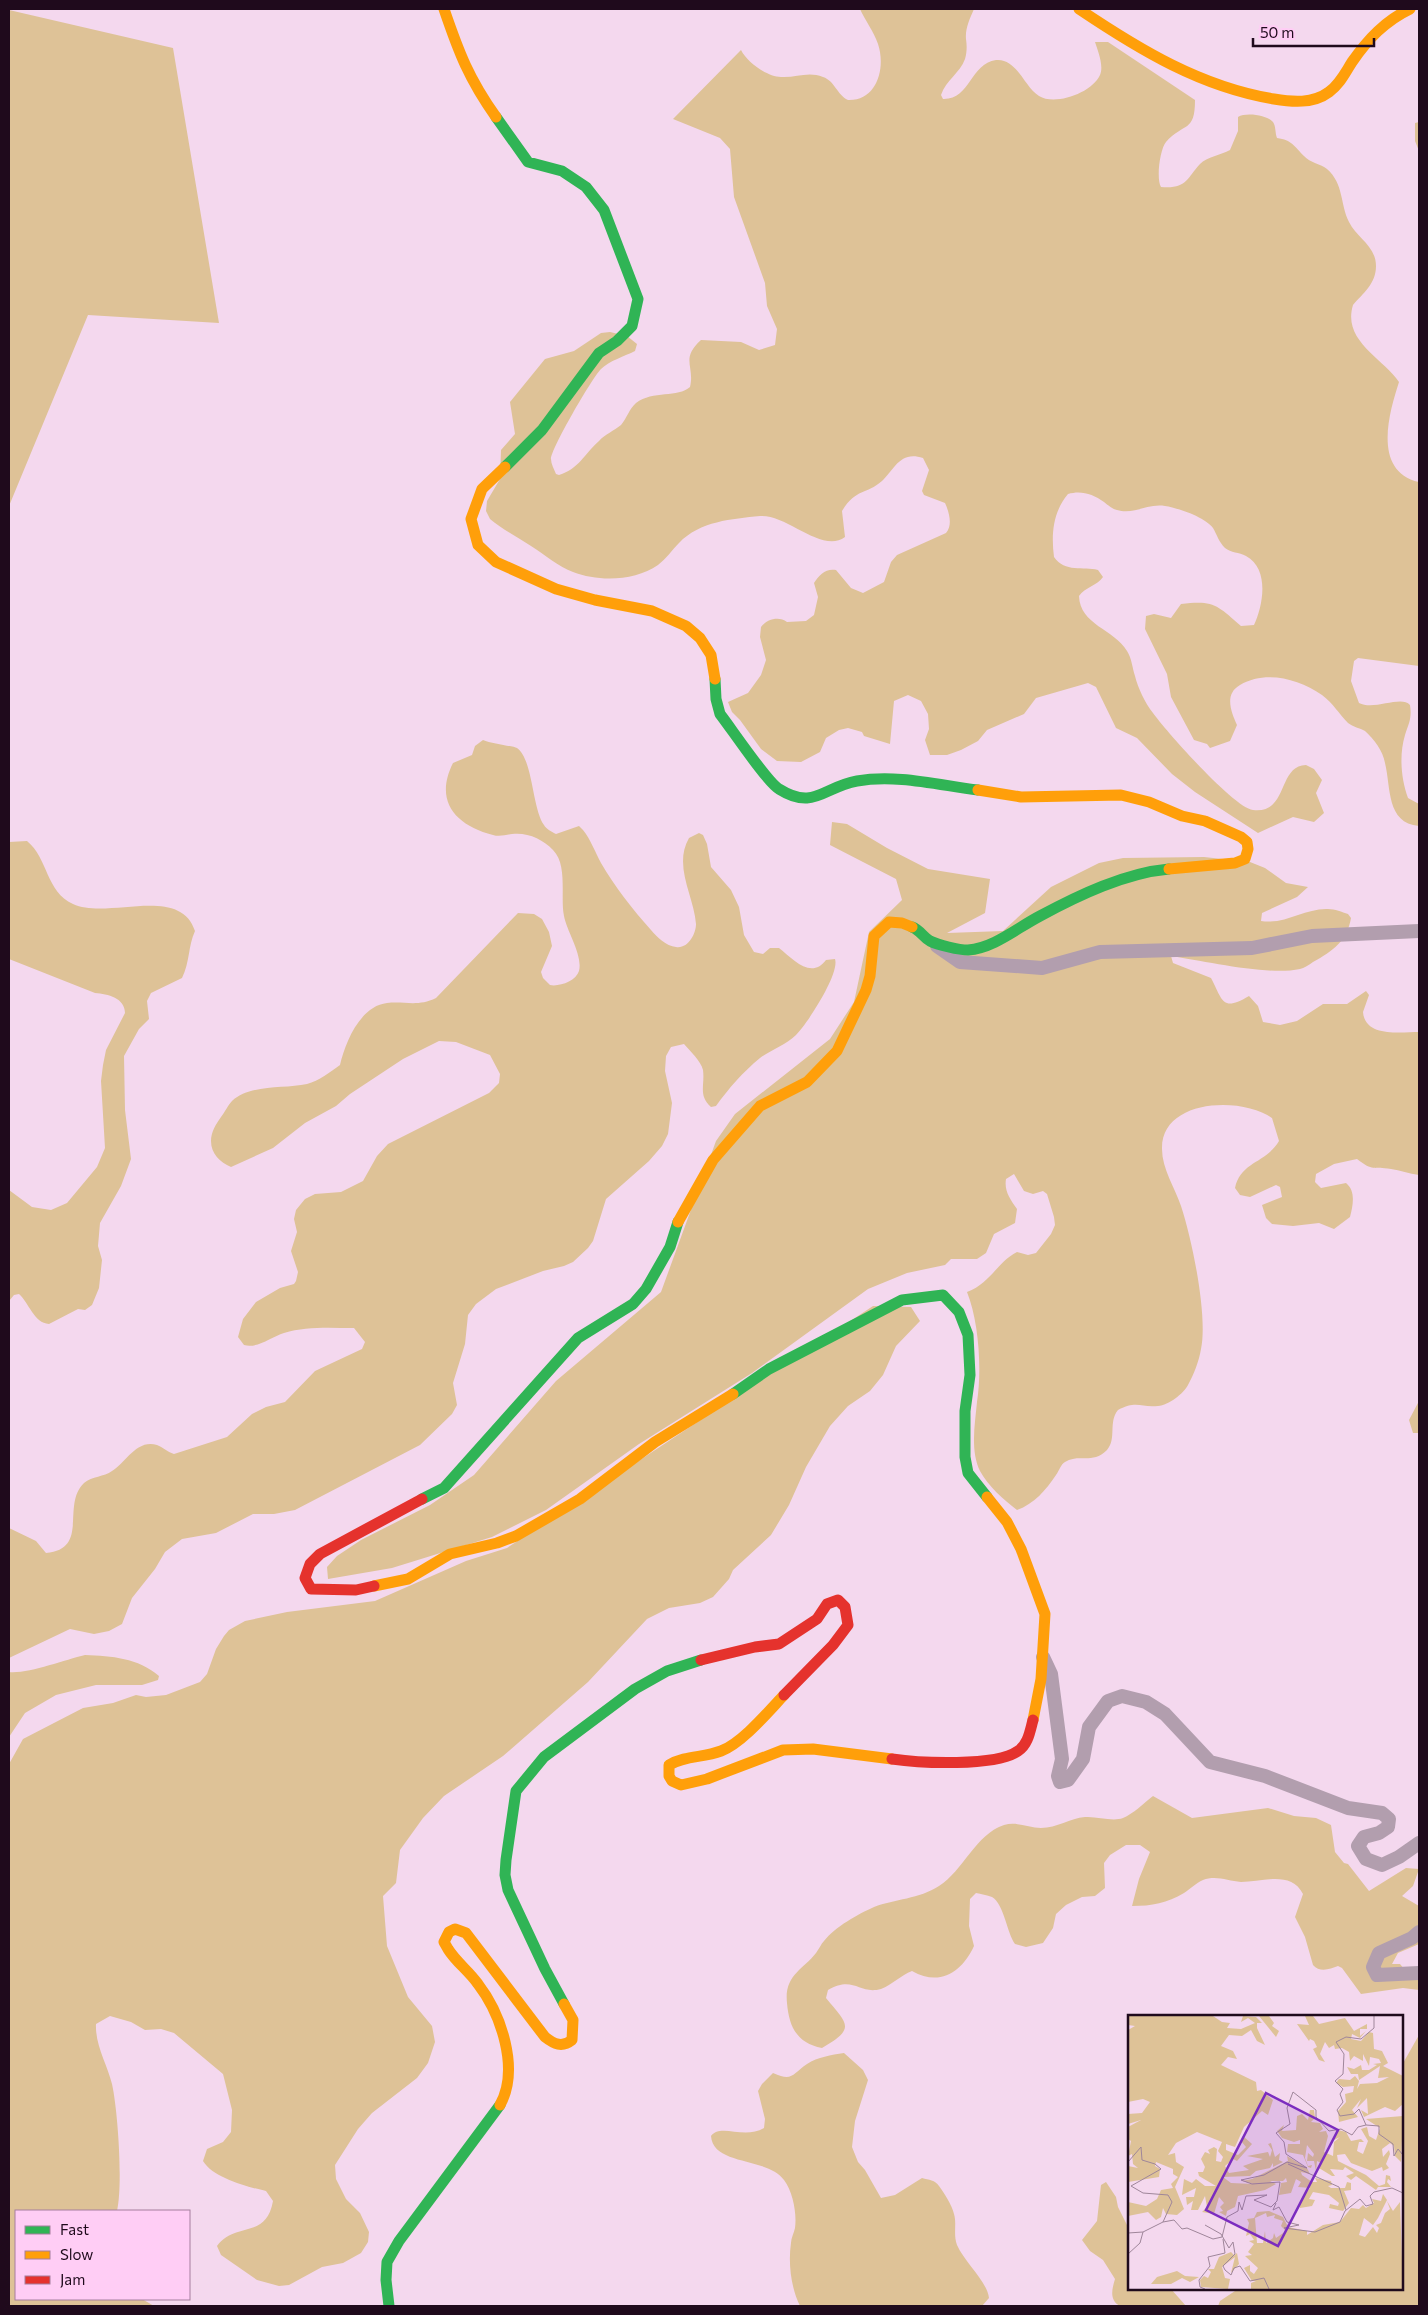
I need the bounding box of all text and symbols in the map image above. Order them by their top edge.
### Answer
scale bar [1253,15,1374,47]
text: 50 m [1260,23,1294,41]
inset map [1128,2015,1403,2290]
legend [15,2210,190,2300]
text: Fast [60,2220,89,2238]
text: Slow [60,2245,93,2263]
text: Jam [60,2270,85,2288]

